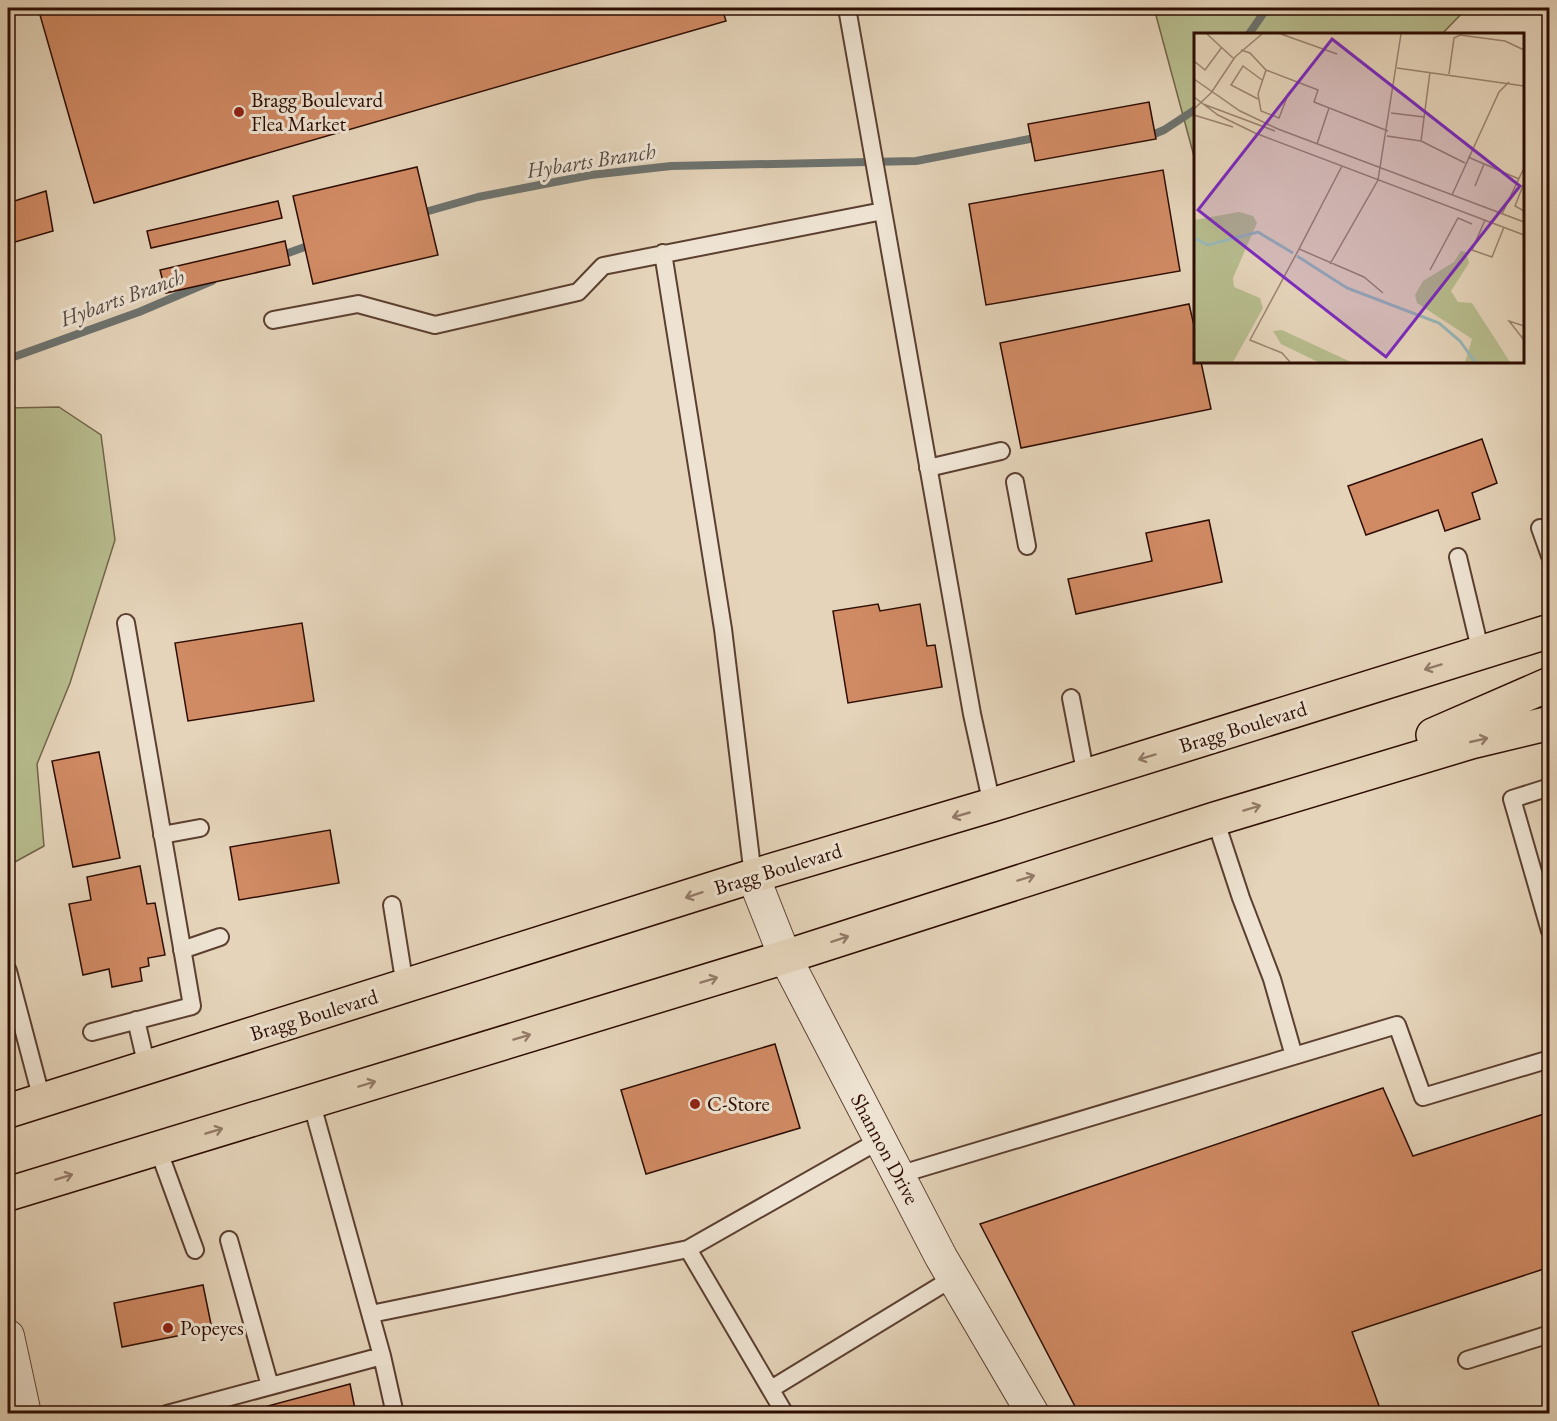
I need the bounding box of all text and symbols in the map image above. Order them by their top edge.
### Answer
inset map [1194,33,1524,363]
place label: Bragg Boulevard Flea Market [251,86,383,137]
marker: Bragg Boulevard Flea Market [232,105,246,119]
water label: Hybarts Branch [524,136,658,185]
water label: Hybarts Branch [55,262,188,334]
one-way arrow [1424,663,1443,674]
street label: Bragg Boulevard [1176,694,1310,759]
one-way arrow [1469,733,1488,745]
one-way arrow [1138,752,1157,763]
one-way arrow [1242,802,1261,813]
one-way arrow [952,810,971,821]
street label: Bragg Boulevard [711,836,845,901]
one-way arrow [1016,872,1035,883]
one-way arrow [685,890,704,901]
one-way arrow [830,932,849,943]
one-way arrow [699,974,718,985]
street label: Bragg Boulevard [247,982,381,1047]
one-way arrow [513,1031,532,1042]
one-way arrow [357,1078,376,1089]
street label: Shannon Drive [845,1089,926,1209]
place label: C-Store [707,1090,770,1117]
marker: C-Store [688,1097,702,1111]
one-way arrow [204,1125,223,1136]
one-way arrow [54,1171,73,1182]
place label: Popeyes [180,1314,244,1341]
marker: Popeyes [161,1321,175,1335]

